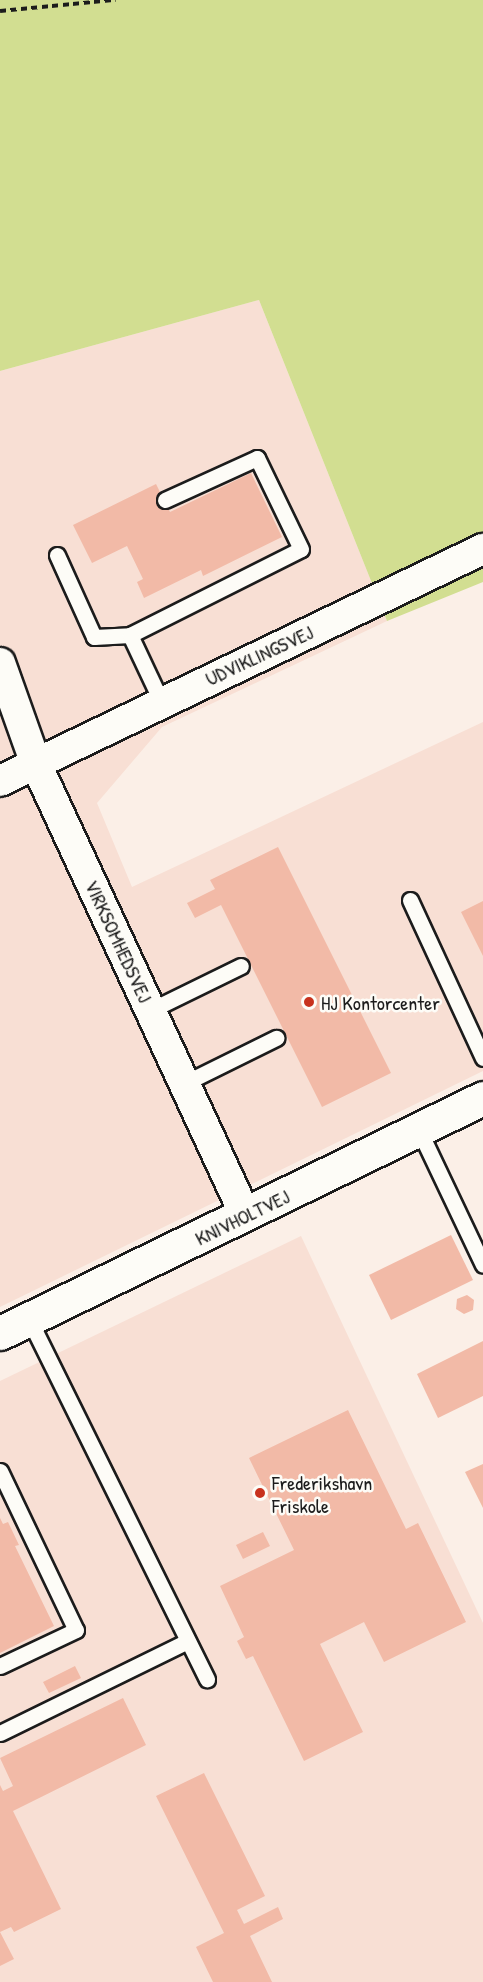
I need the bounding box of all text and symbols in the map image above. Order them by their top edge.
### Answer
street label: UDVIKLINGSVEJ [201,620,317,690]
street label: VIRKSOMHEDSVEJ [80,876,158,1006]
place label: HJ Kontorcenter [321,990,440,1014]
marker: HJ Kontorcenter [302,995,316,1009]
street label: KNIVHOLTVEJ [191,1184,293,1250]
place label: Frederikshavn Friskole [272,1470,372,1517]
marker: Frederikshavn Friskole [253,1486,267,1500]

